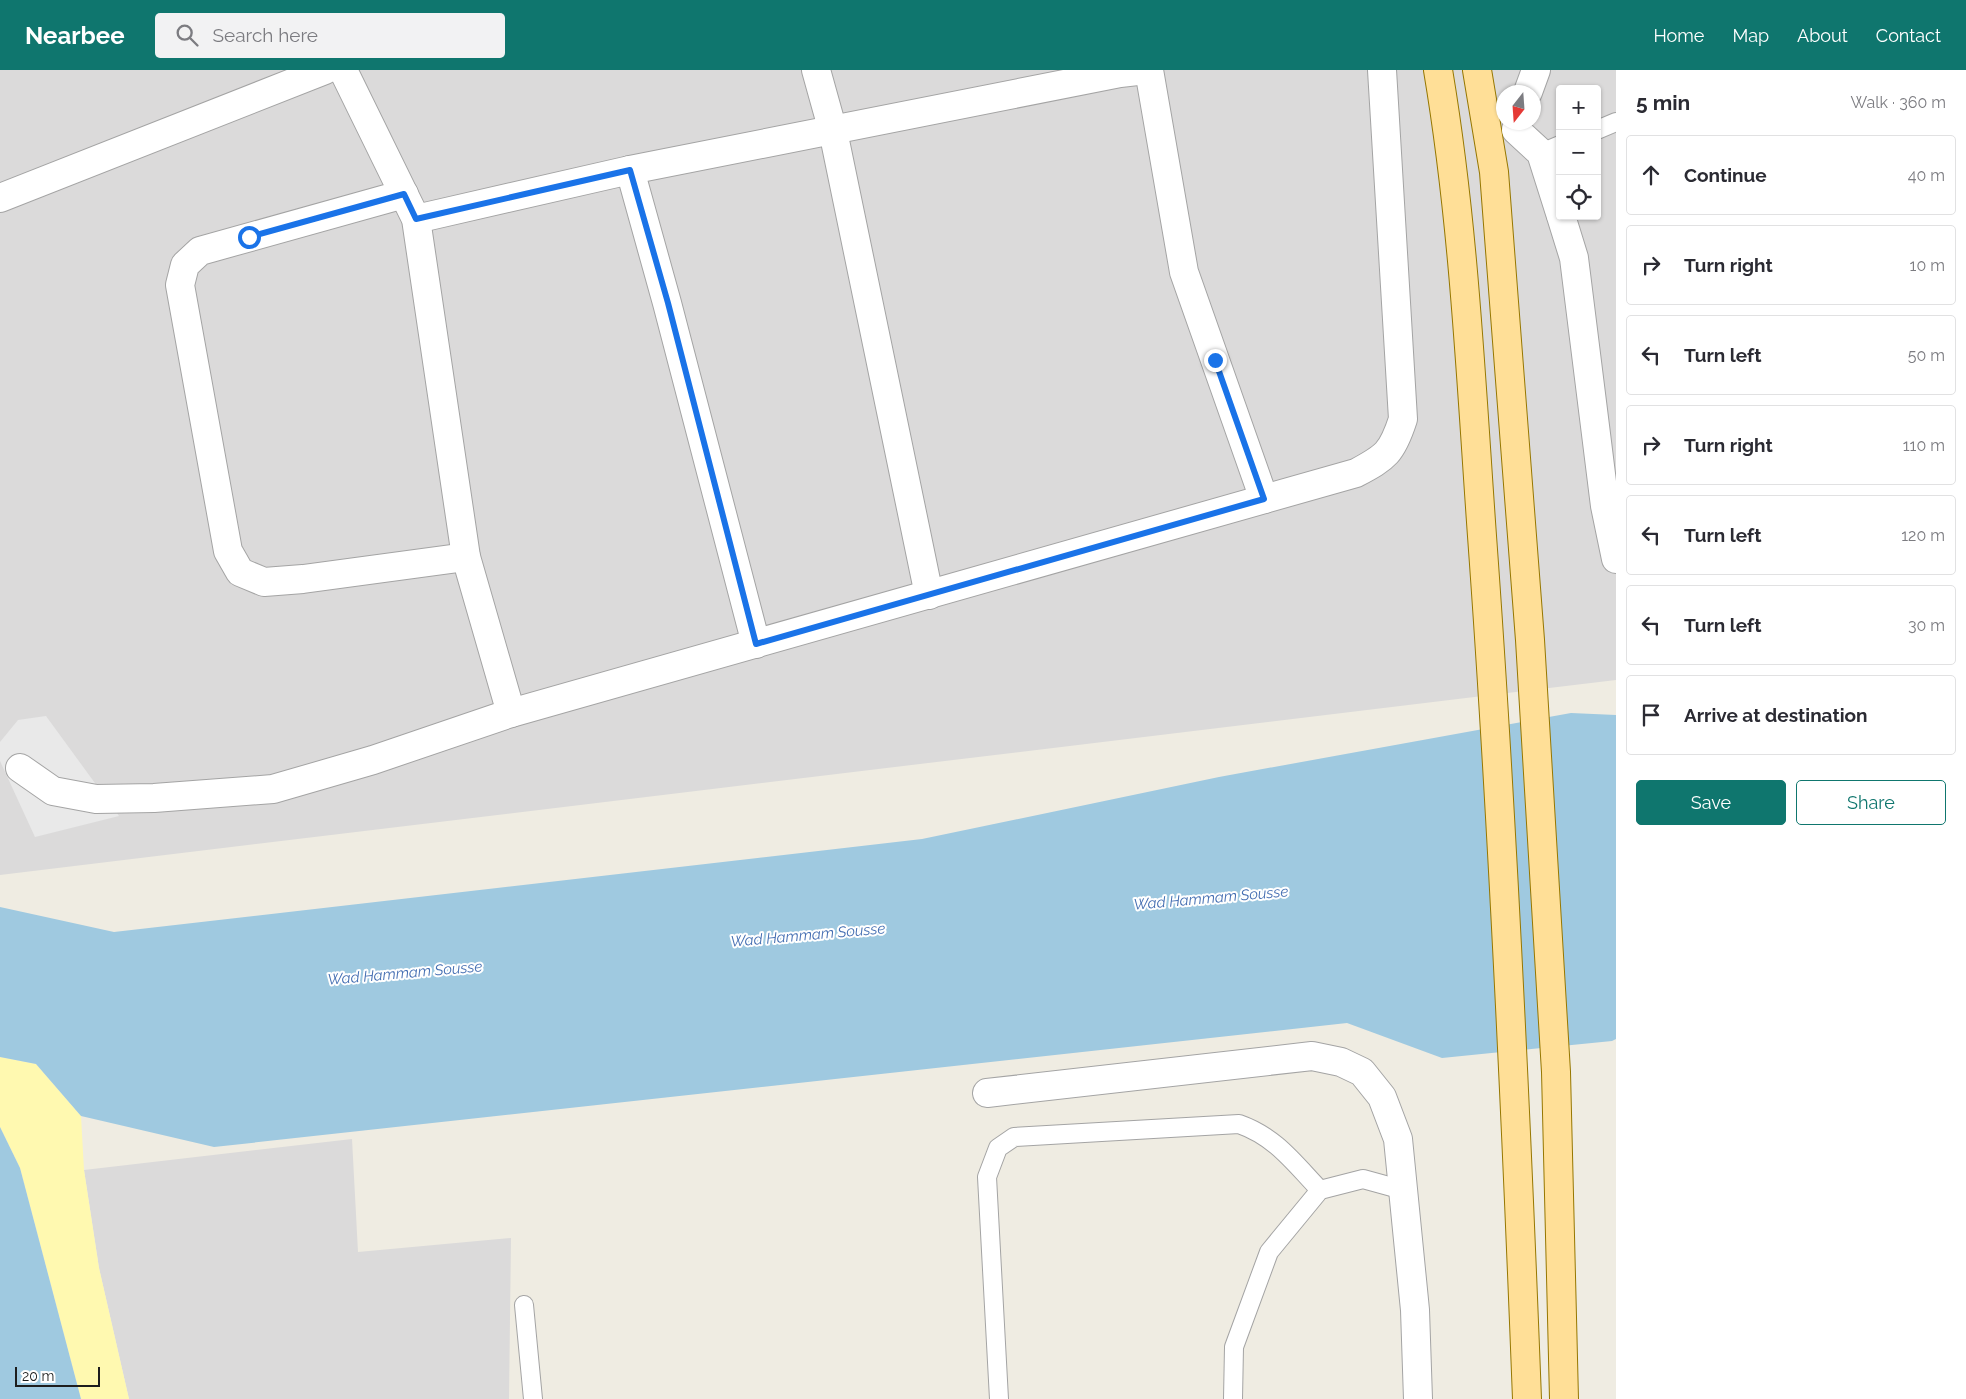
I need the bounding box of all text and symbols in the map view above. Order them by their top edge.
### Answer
search box [155,13,505,58]
text: Nearbee [25,21,125,50]
icon: search [173,21,201,49]
text: Search here [213,24,318,46]
text: Home [1653,25,1704,46]
text: Map [1732,25,1769,46]
text: About [1797,25,1848,46]
text: Contact [1876,25,1941,46]
north arrow [1496,85,1541,130]
map controls [1556,85,1601,220]
button: + [1556,85,1601,130]
text: 5 min [1636,90,1690,115]
text: Walk · 360 m [1851,93,1946,112]
button: − [1556,130,1601,175]
icon: ahead [1637,161,1665,189]
text: Continue [1684,164,1767,186]
text: 40 m [1908,166,1945,185]
button: locate [1556,175,1601,220]
route start [238,226,261,249]
icon: right [1637,251,1665,279]
text: Turn right [1684,254,1773,276]
text: 10 m [1910,256,1945,275]
icon: left [1637,341,1665,369]
text: Turn left [1684,344,1761,366]
text: 50 m [1908,346,1945,365]
route end [1204,349,1227,372]
icon: right [1637,431,1665,459]
text: Turn right [1684,434,1773,456]
text: 110 m [1903,436,1945,455]
icon: left [1637,521,1665,549]
text: Turn left [1684,524,1761,546]
text: 120 m [1901,526,1945,545]
icon: left [1637,611,1665,639]
text: Turn left [1684,614,1761,636]
text: 30 m [1908,616,1945,635]
icon: arrive [1637,701,1665,729]
text: Arrive at destination [1684,704,1868,726]
button: Save [1636,780,1786,825]
button: Share [1796,780,1946,825]
water label: Wad Hammam Sousse [1133,882,1289,914]
water label: Wad Hammam Sousse [730,919,886,951]
water label: Wad Hammam Sousse [327,957,483,989]
scale bar [15,1364,100,1387]
text: 20 m [22,1368,54,1384]

